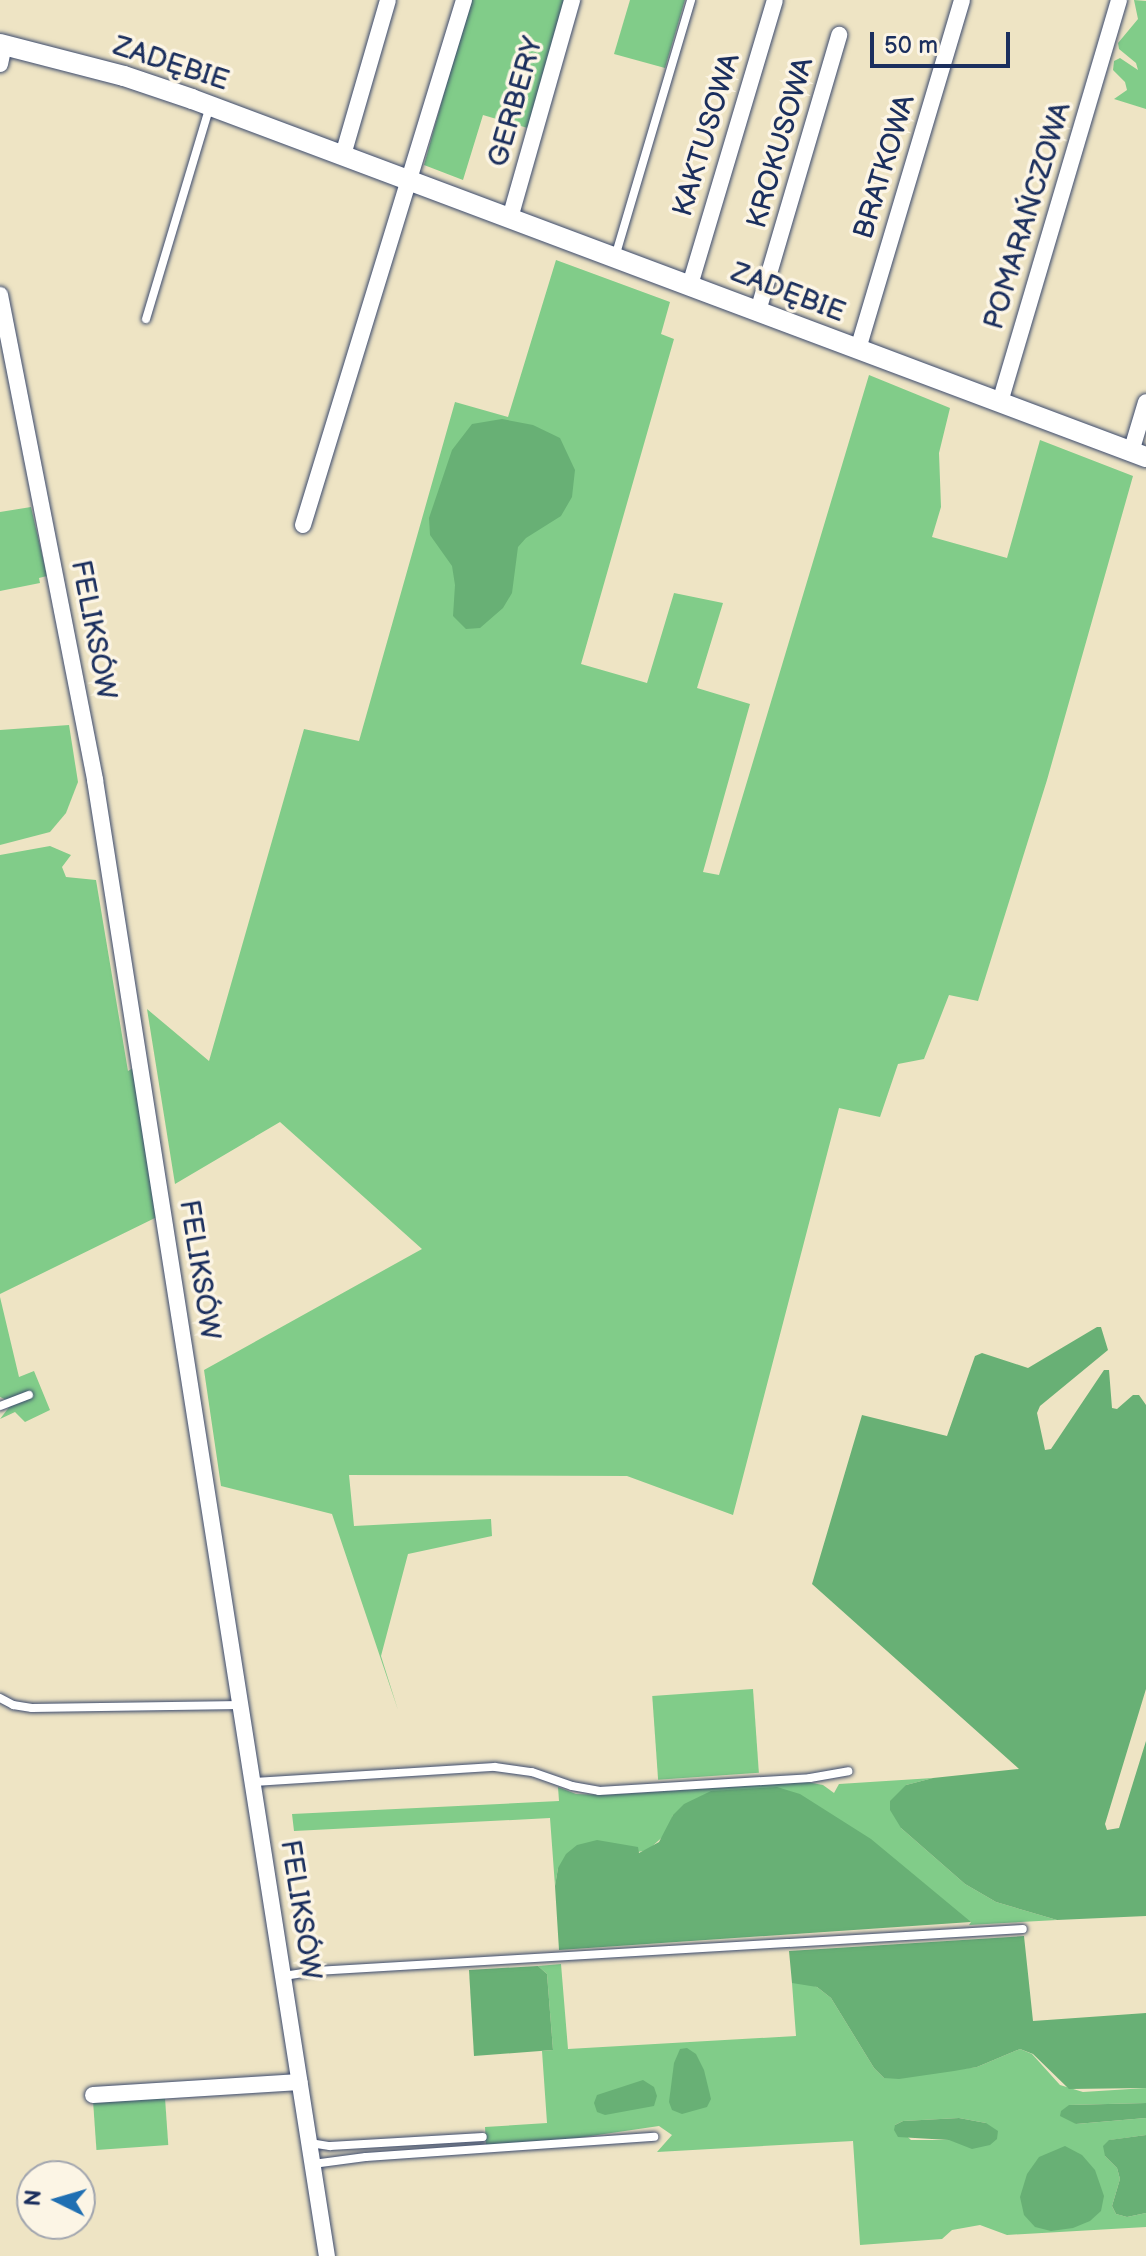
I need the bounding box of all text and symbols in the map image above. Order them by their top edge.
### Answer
scale bar [874,16,1014,66]
street label: ZADĘBIE [109,30,233,98]
text: 50 m [884,31,938,60]
street label: GERBERY [481,33,551,171]
street label: KAKTUSOWA [666,49,748,221]
street label: KROKUSOWA [741,54,821,232]
street label: BRATKOWA [847,91,923,243]
street label: POMARAŃCZOWA [978,98,1078,334]
street label: ZADĘBIE [726,256,850,330]
street label: FELIKSÓW [63,557,123,703]
street label: FELIKSÓW [171,1198,227,1342]
street label: FELIKSÓW [272,1838,328,1982]
north arrow [16,2160,96,2240]
text: N [19,2189,48,2207]

